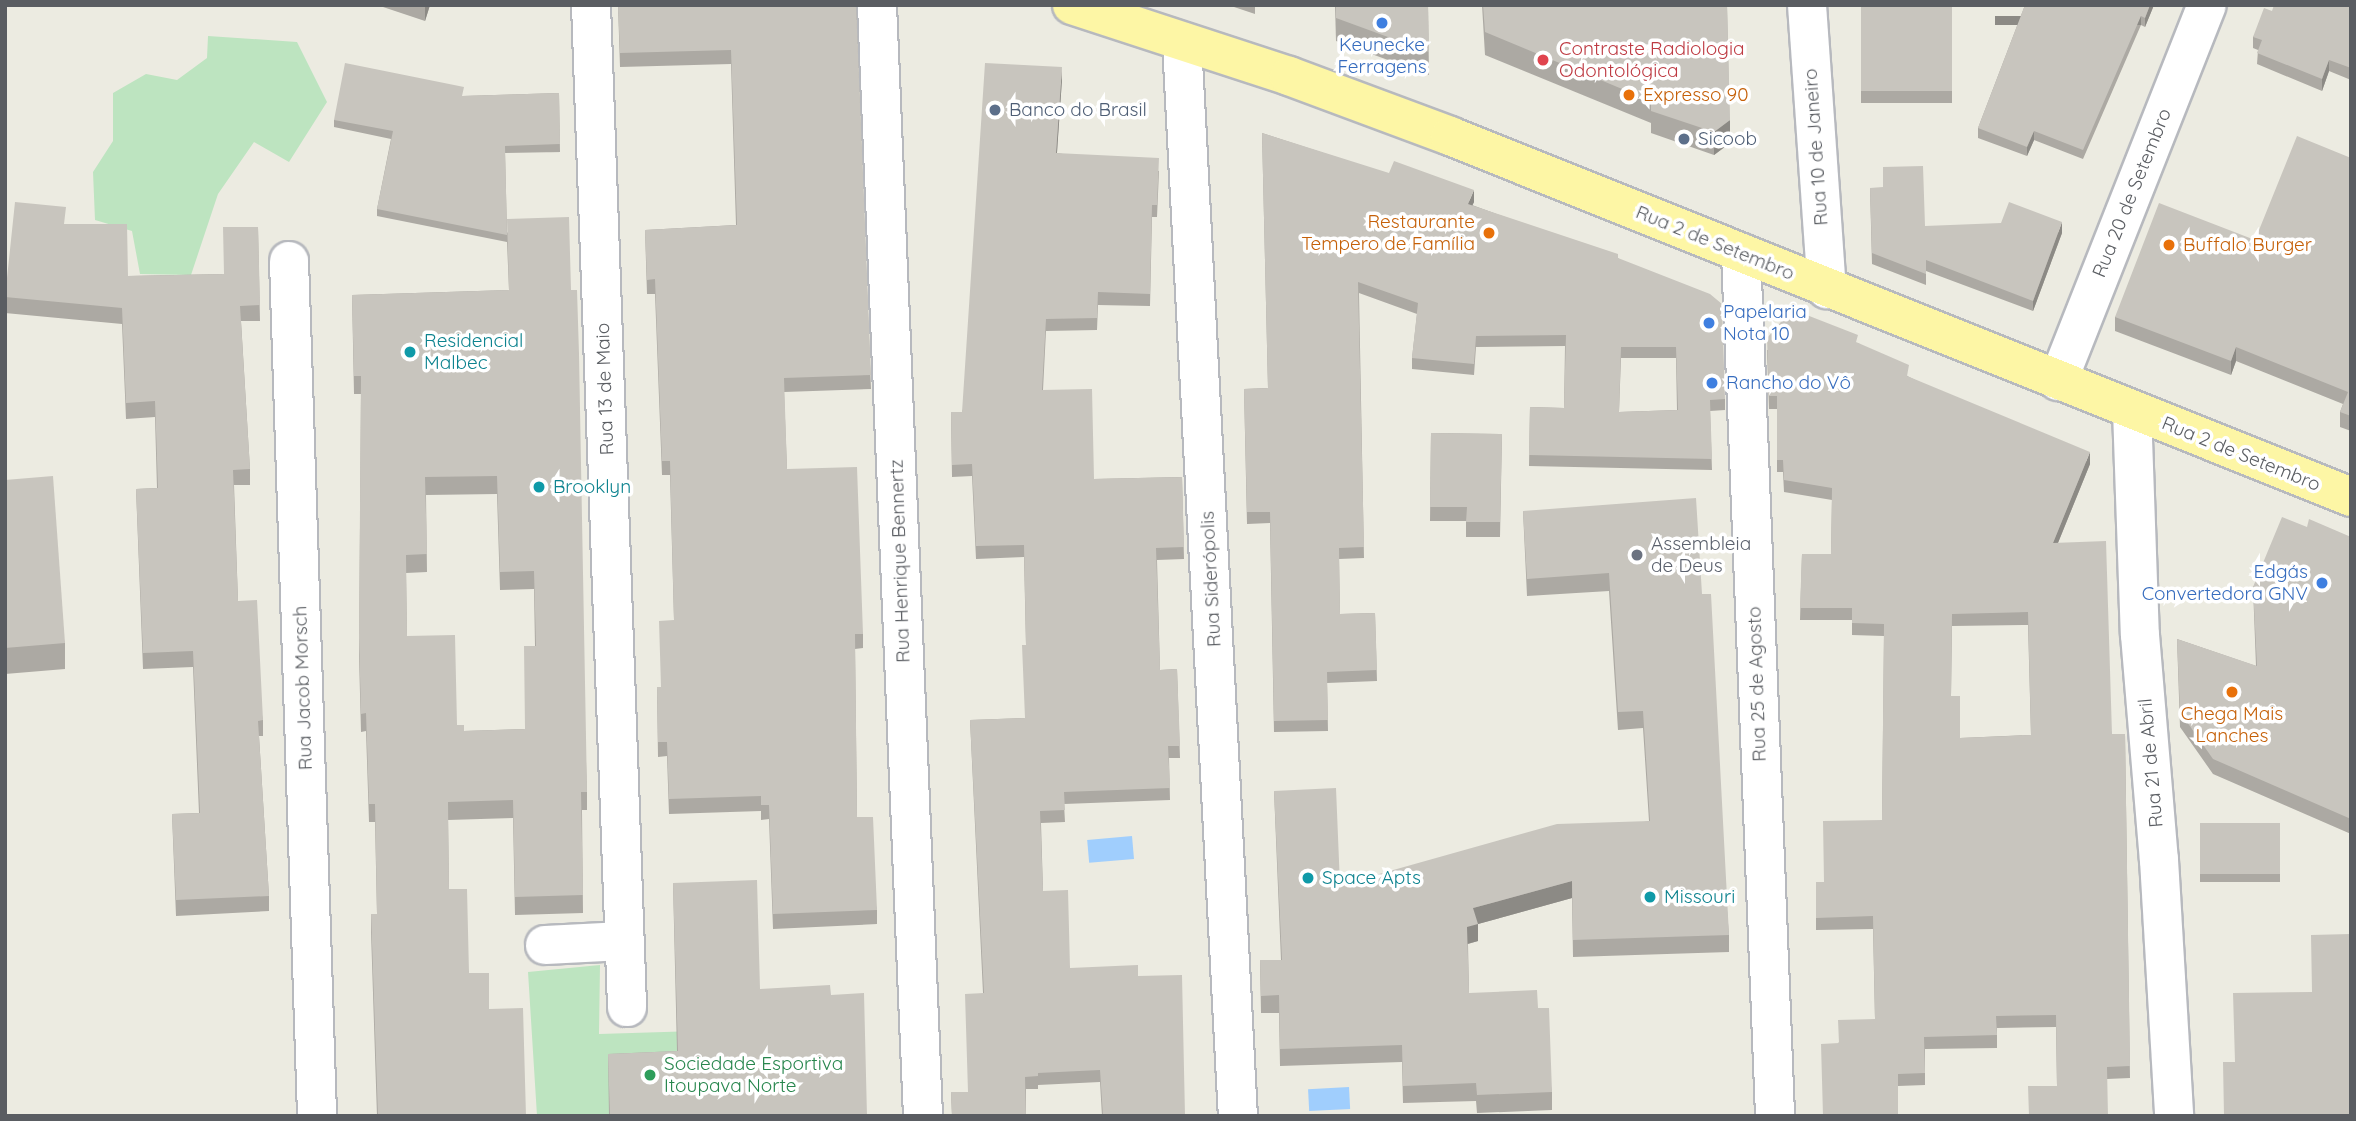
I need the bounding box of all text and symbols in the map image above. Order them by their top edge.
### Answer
marker: Keunecke Ferragens [1374,15,1390,31]
place label: Keunecke Ferragens [1337,34,1427,78]
place label: Contraste Radiologia Odontológica [1559,38,1745,82]
marker: Contraste Radiologia Odontológica [1533,50,1553,70]
street label: Rua 10 de Janeiro [1799,68,1833,226]
place label: Expresso 90 [1643,84,1749,106]
marker: Expresso 90 [1621,87,1637,103]
place label: Banco do Brasil [1009,99,1147,121]
marker: Banco do Brasil [987,102,1003,118]
street label: Rua 20 de Setembro [2088,105,2176,281]
place label: Sicoob [1698,128,1757,150]
marker: Sicoob [1676,131,1692,147]
street label: Rua 2 de Setembro [1632,201,1798,285]
place label: Restaurante Tempero de Família [1301,211,1475,255]
marker: Restaurante Tempero de Família [1481,225,1497,241]
place label: Buffalo Burger [2183,234,2312,256]
marker: Buffalo Burger [2161,237,2177,253]
place label: Papelaria Nota 10 [1723,301,1807,345]
marker: Papelaria Nota 10 [1701,315,1717,331]
street label: Rua 13 de Maio [591,322,619,456]
place label: Residencial Malbec [424,330,523,374]
marker: Residencial Malbec [402,344,418,360]
place label: Rancho do Vô [1726,372,1851,394]
marker: Rancho do Vô [1704,375,1720,391]
street label: Rua 2 de Setembro [2158,412,2324,496]
street label: Rua Henrique Bennertz [885,459,915,663]
place label: Brooklyn [553,476,631,498]
marker: Brooklyn [531,479,547,495]
street label: Rua Siderópolis [1196,510,1226,648]
place label: Assembleia de Deus [1651,533,1751,577]
marker: Assembleia de Deus [1629,547,1645,563]
place label: Edgás Convertedora GNV [2142,561,2308,605]
marker: Edgás Convertedora GNV [2314,575,2330,591]
street label: Rua Jacob Morsch [289,605,317,771]
street label: Rua 25 de Agosto [1743,606,1771,762]
marker: Chega Mais Lanches [2224,684,2240,700]
street label: Rua 21 de Abril [2134,697,2168,829]
place label: Chega Mais Lanches [2181,703,2283,747]
place label: Space Apts [1322,867,1421,889]
marker: Space Apts [1300,870,1316,886]
place label: Missouri [1664,886,1735,908]
marker: Missouri [1642,889,1658,905]
place label: Sociedade Esportiva Itoupava Norte [664,1053,843,1097]
marker: Sociedade Esportiva Itoupava Norte [642,1067,658,1083]

